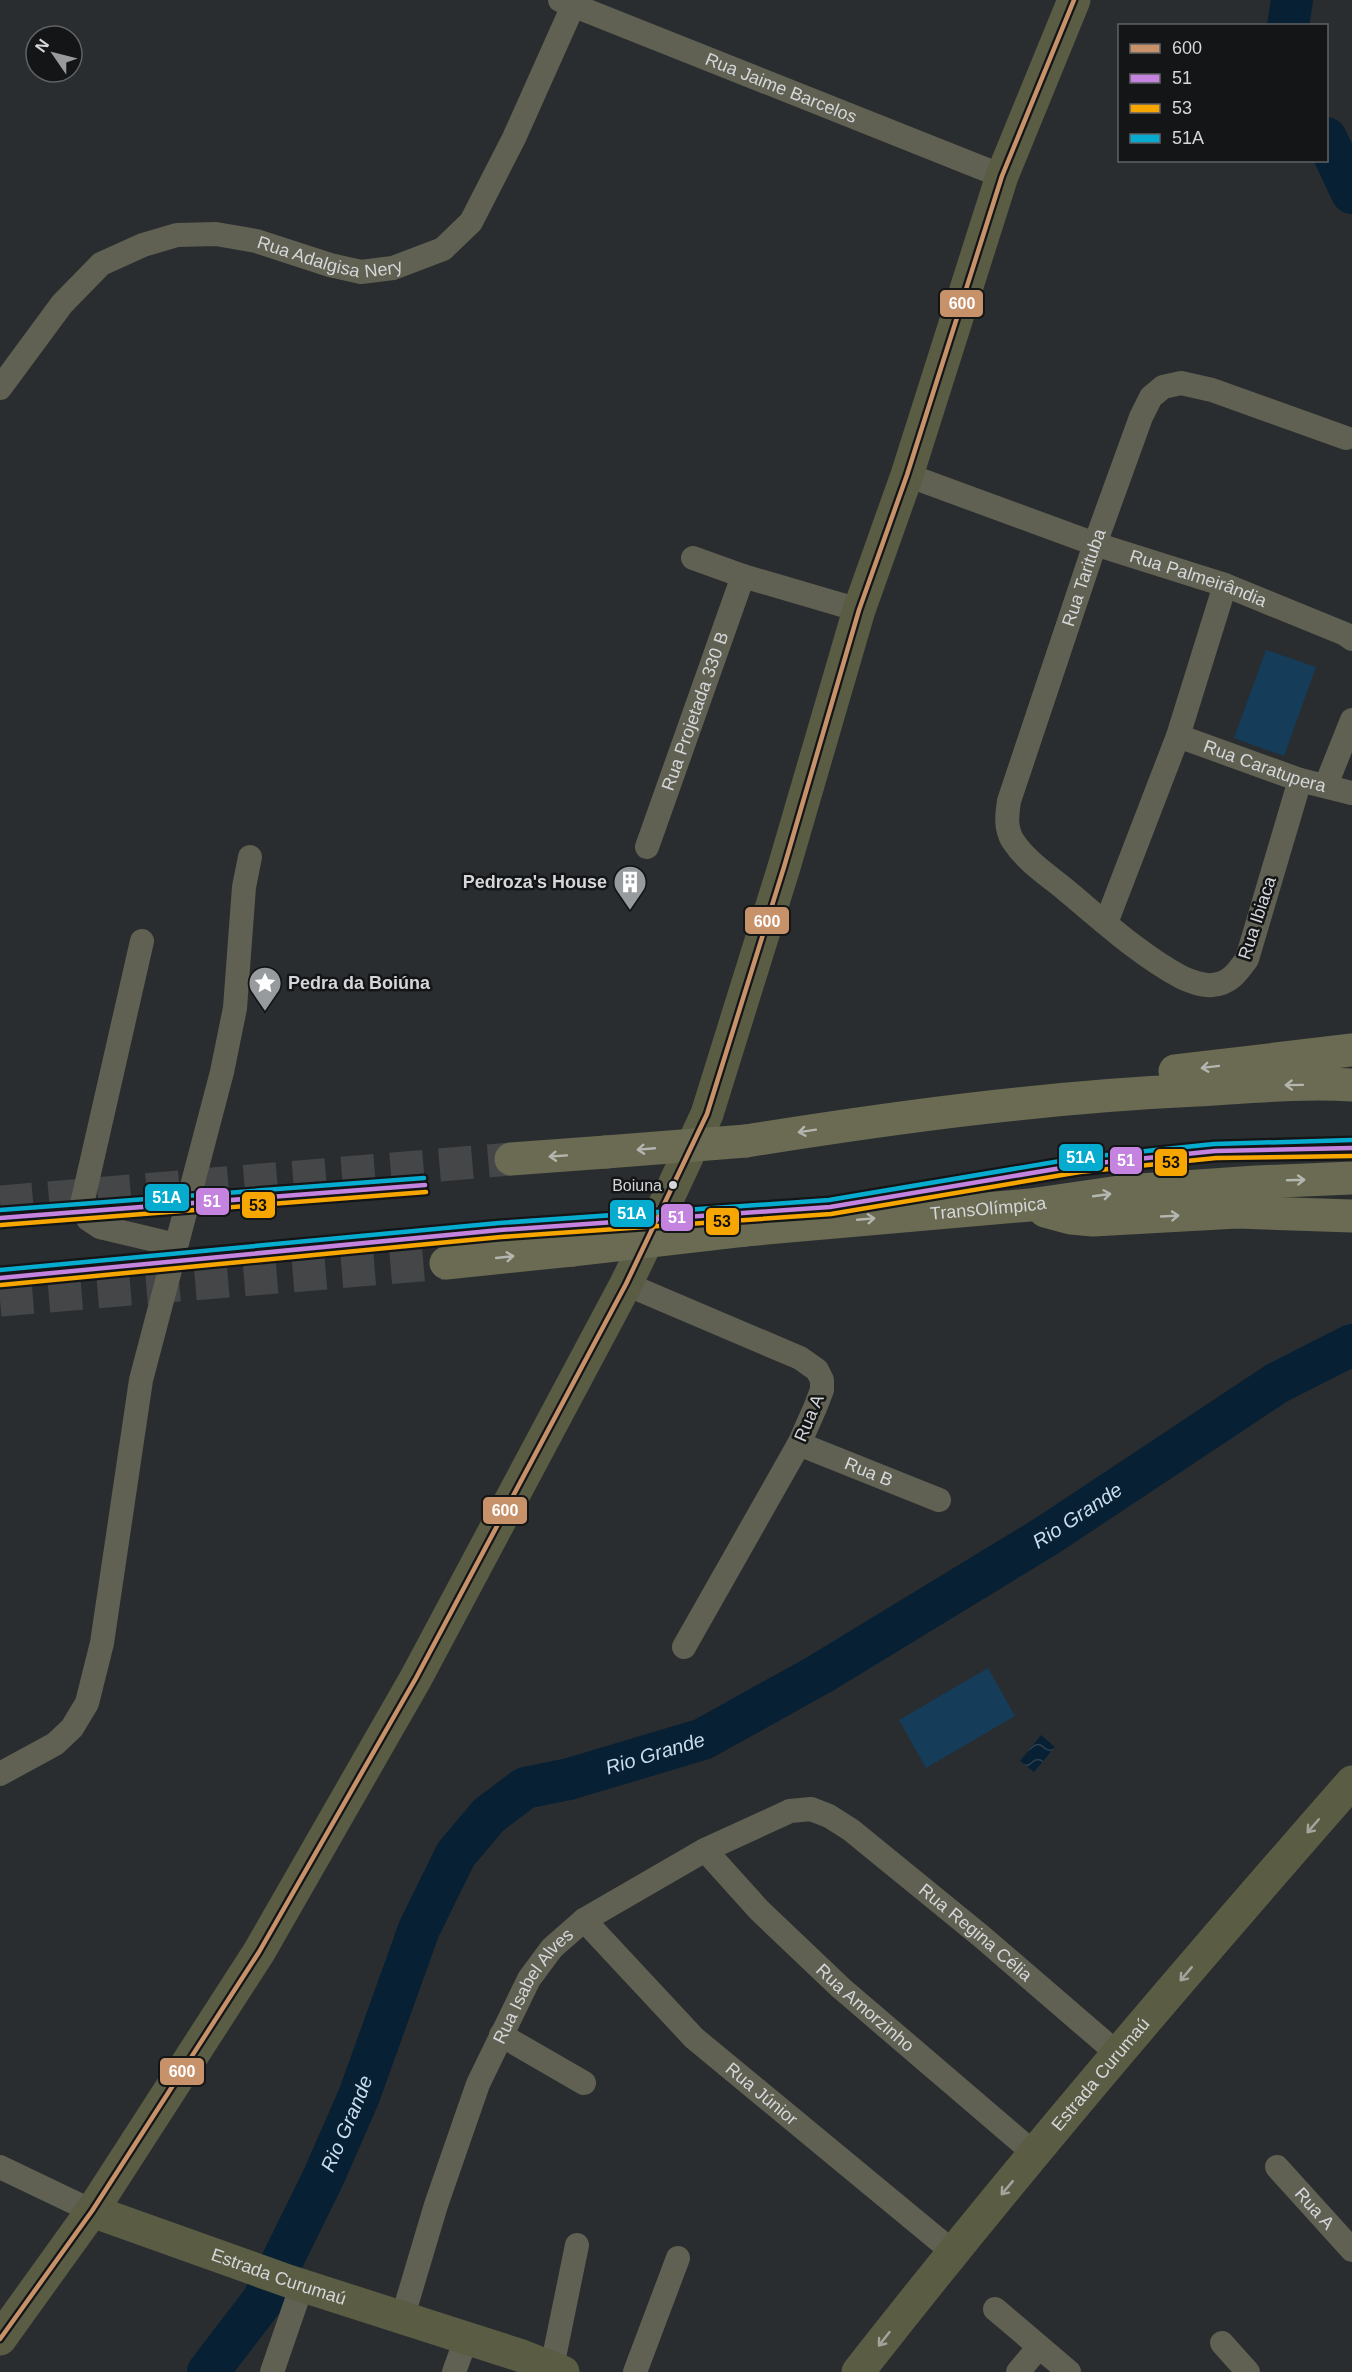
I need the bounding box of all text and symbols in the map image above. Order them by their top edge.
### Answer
north arrow [24,24,84,84]
legend [1118,24,1328,162]
text: N [32,36,52,55]
text: 600 [1172,38,1202,58]
street label: Rua Jaime Barcelos [703,49,860,127]
text: 51 [1172,68,1192,88]
text: 53 [1172,98,1192,118]
text: 51A [1172,128,1204,148]
street label: Rua Adalgisa Nery [255,232,405,282]
line badge: 600 [939,289,984,318]
text: 600 [949,295,975,312]
street label: Rua Tarituba [1058,525,1110,629]
street label: Rua Palmeirândia [1127,546,1270,611]
street label: Rua Projetada 330 B [658,629,732,793]
street label: Rua Caratupera [1201,736,1329,796]
building icon: Pedroza's House [612,864,648,911]
place label: Pedroza's House [463,872,607,892]
street label: Rua Ibiaca [1234,873,1280,962]
line badge: 600 [744,906,790,935]
text: 600 [754,913,780,930]
place icon: Pedra da Boiúna [247,965,283,1012]
place label: Pedra da Boiúna [288,973,431,993]
one-way arrow [1201,1061,1221,1072]
one-way arrow [1284,1079,1304,1091]
one-way arrow [798,1126,817,1137]
line badge: 51A [1058,1143,1104,1172]
one-way arrow [636,1144,656,1155]
line badge: 51 [1109,1146,1143,1175]
line badge: 53 [1154,1148,1188,1177]
text: 51A [1066,1149,1096,1166]
one-way arrow [549,1150,569,1161]
text: 51 [1117,1152,1135,1169]
text: 53 [1162,1154,1180,1171]
one-way arrow [1286,1175,1306,1186]
place label: Boiuna [612,1177,662,1194]
marker: Boiuna [667,1179,679,1191]
line badge: 51A [144,1183,190,1212]
line badge: 51 [195,1187,230,1216]
text: 51A [152,1189,182,1206]
one-way arrow [1092,1189,1111,1200]
line badge: 53 [241,1191,276,1219]
text: 51 [203,1193,221,1210]
street label: TransOlímpica [929,1193,1048,1224]
text: 53 [249,1197,267,1214]
line badge: 51A [609,1199,655,1228]
line badge: 51 [660,1203,694,1232]
text: 51A [617,1205,647,1222]
line badge: 53 [705,1207,740,1236]
text: 51 [668,1209,686,1226]
one-way arrow [1159,1210,1179,1221]
text: 53 [713,1213,731,1230]
one-way arrow [856,1213,876,1224]
one-way arrow [494,1251,514,1262]
street label: Rua A [790,1392,828,1444]
street label: Rua B [842,1453,896,1490]
water label: Rio Grande [1029,1478,1126,1553]
line badge: 600 [482,1496,528,1525]
text: 600 [492,1502,518,1519]
water label: Rio Grande [603,1728,707,1778]
one-way arrow [1307,1818,1320,1834]
street label: Rua Regina Célia [915,1880,1037,1986]
street label: Rua Isabel Alves [489,1924,577,2047]
street label: Rua Amorzinho [812,1960,918,2056]
one-way arrow [1179,1966,1193,1981]
street label: Estrada Curumaú [1047,2014,1154,2135]
line badge: 600 [159,2057,205,2086]
street label: Rua Júnior [722,2058,802,2129]
text: 600 [169,2063,195,2080]
water label: Rio Grande [316,2072,376,2175]
one-way arrow [1000,2180,1014,2195]
street label: Rua A [1291,2184,1338,2233]
street label: Estrada Curumaú [209,2244,349,2309]
one-way arrow [877,2331,890,2347]

